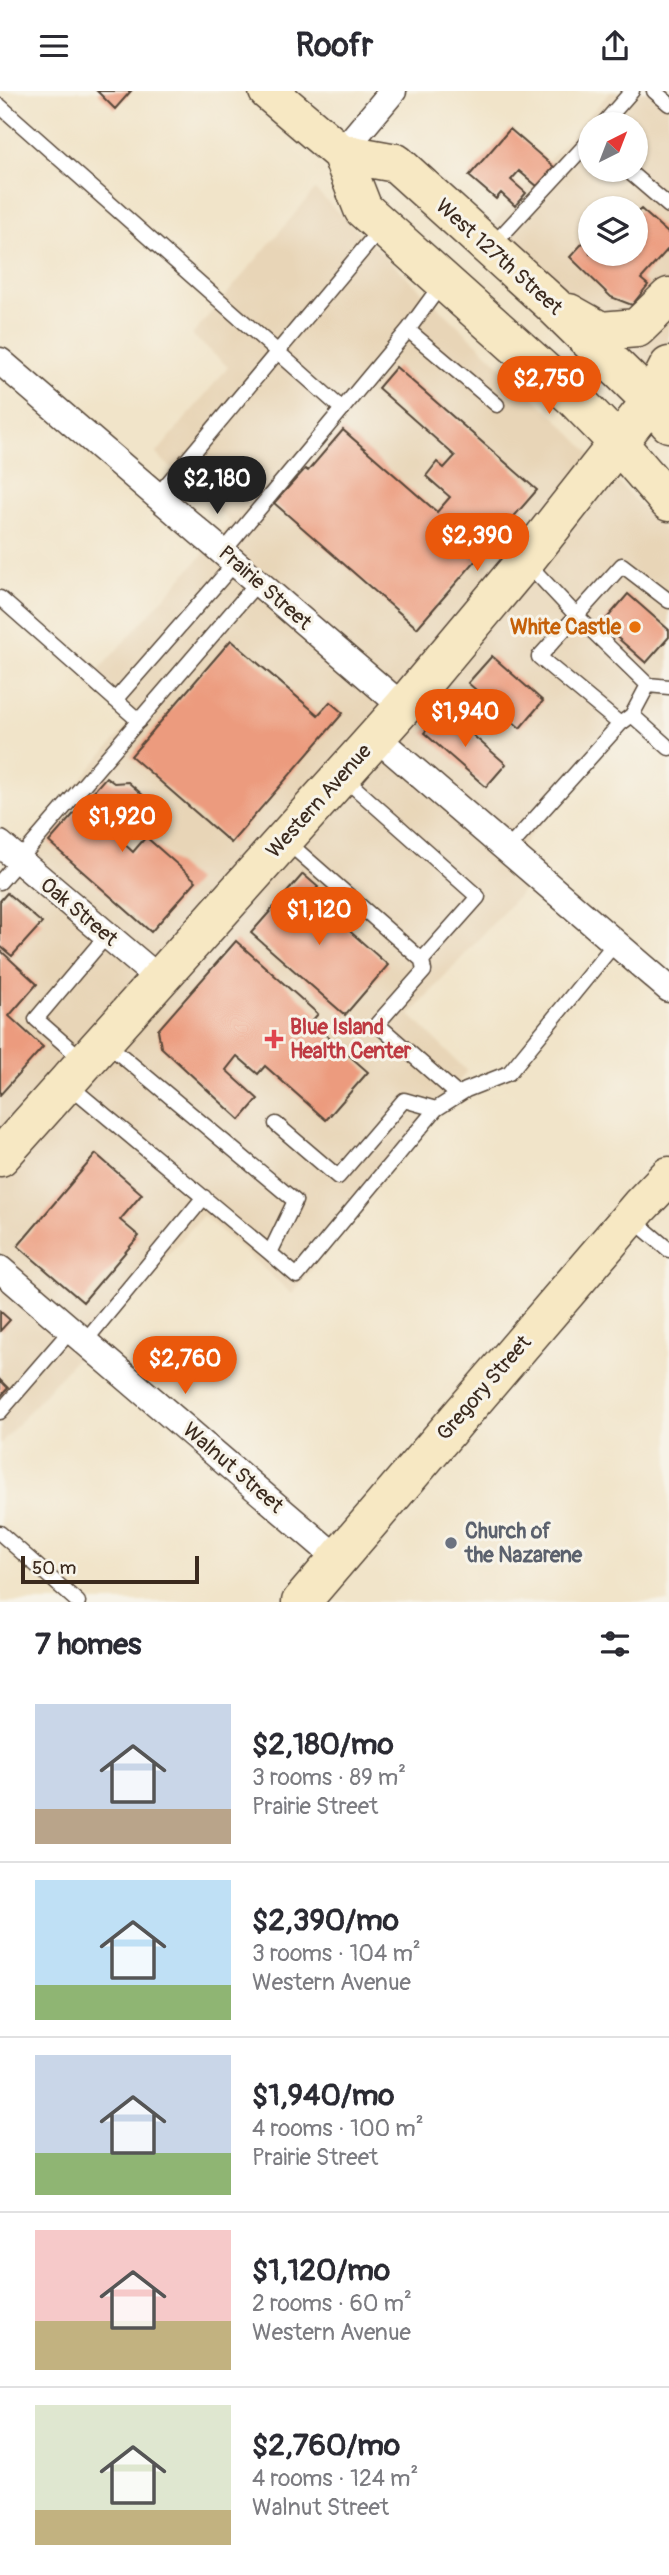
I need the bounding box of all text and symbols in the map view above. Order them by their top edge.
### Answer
text: Roofr [296,26,373,66]
icon: menu [35,27,73,65]
icon: share [596,27,634,65]
north arrow [578,112,648,182]
map controls [578,112,648,266]
street label: West 127th Street [430,193,568,321]
button: layers [578,196,648,266]
pin: $2,750 [492,357,606,416]
text: $2,750 [513,364,585,393]
pin: $2,180 [160,457,274,516]
text: $2,180 [183,464,251,493]
pin: $2,390 [420,513,534,573]
text: $2,390 [441,521,513,550]
street label: Prairie Street [213,540,318,636]
place label: White Castle [510,614,622,641]
marker: White Castle [627,619,643,635]
pin: $1,940 [408,689,522,749]
text: $1,940 [431,697,499,726]
street label: Western Avenue [260,738,378,864]
pin: $1,920 [65,795,179,854]
text: $1,920 [88,802,156,831]
street label: Oak Street [35,872,124,953]
pin: $1,120 [262,887,376,947]
text: $1,120 [287,895,351,924]
place label: Blue Island Health Center [290,1014,412,1065]
marker: Blue Island Health Center [264,1029,284,1049]
street label: Gregory Street [431,1329,538,1446]
pin: $2,760 [128,1337,242,1396]
text: $2,760 [149,1344,221,1373]
street label: Walnut Street [177,1417,289,1520]
place label: Church of the Nazarene [464,1518,583,1569]
marker: Church of the Nazarene [443,1535,459,1551]
scale bar [21,1553,200,1585]
text: 50 m [32,1556,76,1580]
icon: filters [596,1625,634,1663]
text: 7 homes [35,1626,142,1663]
text: $2,180/mo [252,1726,394,1763]
icon: home [91,1732,175,1816]
text: 3 rooms · 89 m² [252,1763,406,1792]
text: Prairie Street [252,1792,378,1821]
text: $2,390/mo [252,1902,399,1939]
icon: home [91,1908,175,1992]
text: 3 rooms · 104 m² [252,1939,421,1968]
text: Western Avenue [252,1968,411,1997]
text: $1,940/mo [252,2077,394,2114]
icon: home [91,2083,175,2167]
text: 4 rooms · 100 m² [252,2114,424,2143]
text: Prairie Street [252,2143,378,2172]
text: $1,120/mo [252,2252,390,2289]
icon: home [91,2258,175,2342]
text: 2 rooms · 60 m² [252,2289,412,2318]
text: Western Avenue [252,2318,411,2347]
text: $2,760/mo [252,2427,400,2464]
icon: home [91,2433,175,2517]
text: 4 rooms · 124 m² [252,2464,418,2493]
text: Walnut Street [252,2493,389,2522]

